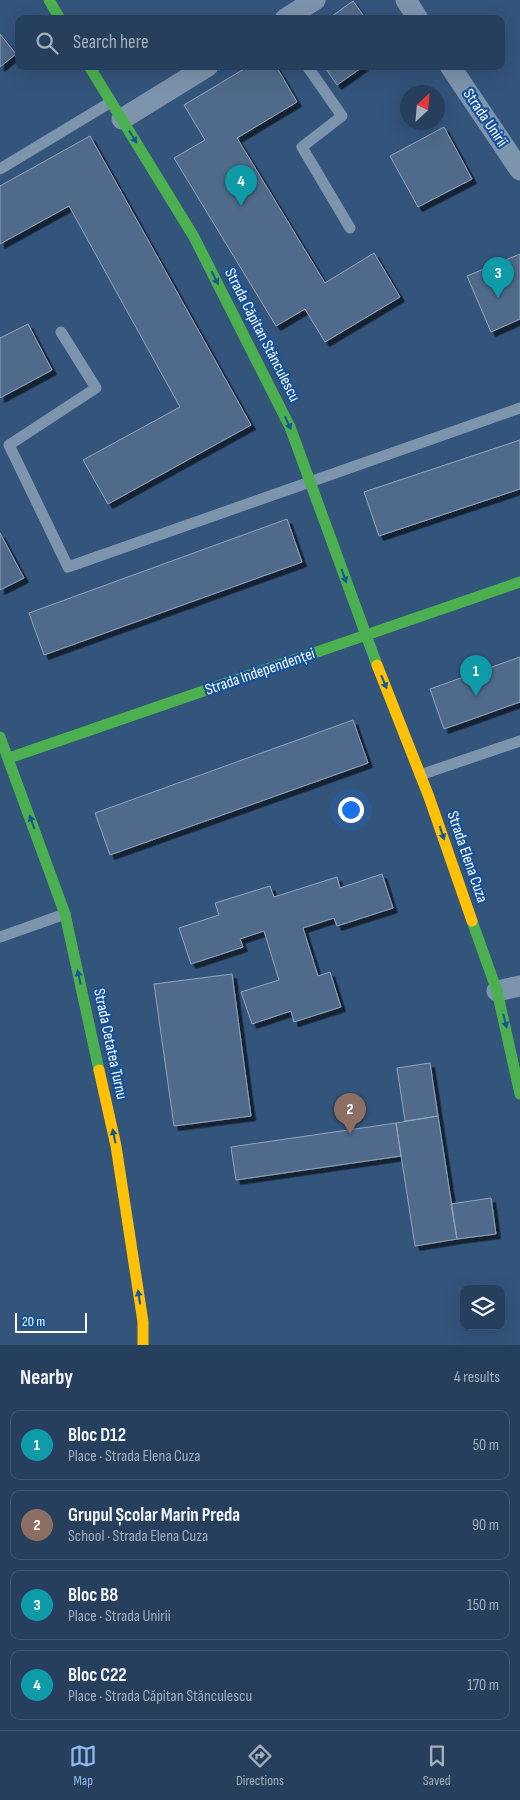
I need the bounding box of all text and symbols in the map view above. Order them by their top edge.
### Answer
search box [15,15,505,70]
icon: search [33,29,61,57]
text: Search here [73,31,149,54]
north arrow [400,85,445,130]
street label: Strada Unirii [459,85,511,151]
one-way arrow [129,131,138,144]
pin: 4 [225,165,257,206]
pin: 3 [482,257,514,298]
street label: Strada Căpitan Stănculescu [220,265,304,405]
one-way arrow [211,271,219,285]
one-way arrow [284,416,292,430]
one-way arrow [341,568,348,583]
street label: Strada Independenței [203,644,317,700]
pin: 1 [460,655,492,696]
one-way arrow [380,675,388,689]
your location [338,797,364,823]
street label: Strada Elena Cuza [442,809,492,905]
one-way arrow [28,814,36,829]
one-way arrow [439,826,446,841]
one-way arrow [75,970,83,985]
street label: Strada Cetatea Turnu [89,987,131,1101]
one-way arrow [501,1013,509,1028]
pin: 2 [334,1093,366,1134]
one-way arrow [110,1129,118,1144]
map controls [460,1285,505,1330]
button: layers [460,1285,505,1330]
one-way arrow [135,1288,143,1304]
scale bar [15,1310,88,1333]
text: 20 m [22,1313,45,1330]
text: Nearby [20,1365,73,1390]
text: 4 results [454,1368,500,1387]
text: Bloc D12 [68,1424,126,1447]
text: 1 [34,1436,40,1455]
text: 50 m [473,1436,499,1455]
text: Place · Strada Elena Cuza [68,1447,200,1466]
text: Grupul Școlar Marin Preda [68,1504,240,1527]
text: 2 [33,1516,41,1535]
text: 90 m [472,1516,499,1535]
text: School · Strada Elena Cuza [68,1527,208,1546]
text: Bloc B8 [68,1584,118,1607]
text: 3 [33,1596,41,1615]
text: 150 m [467,1596,499,1615]
text: Place · Strada Unirii [68,1607,171,1626]
text: Bloc C22 [68,1664,127,1687]
text: 4 [33,1676,41,1695]
text: 170 m [467,1676,499,1695]
text: Place · Strada Căpitan Stănculescu [68,1687,252,1706]
tab: Map [69,1742,97,1789]
tab: Directions [236,1742,284,1789]
tab: Saved [423,1742,451,1789]

